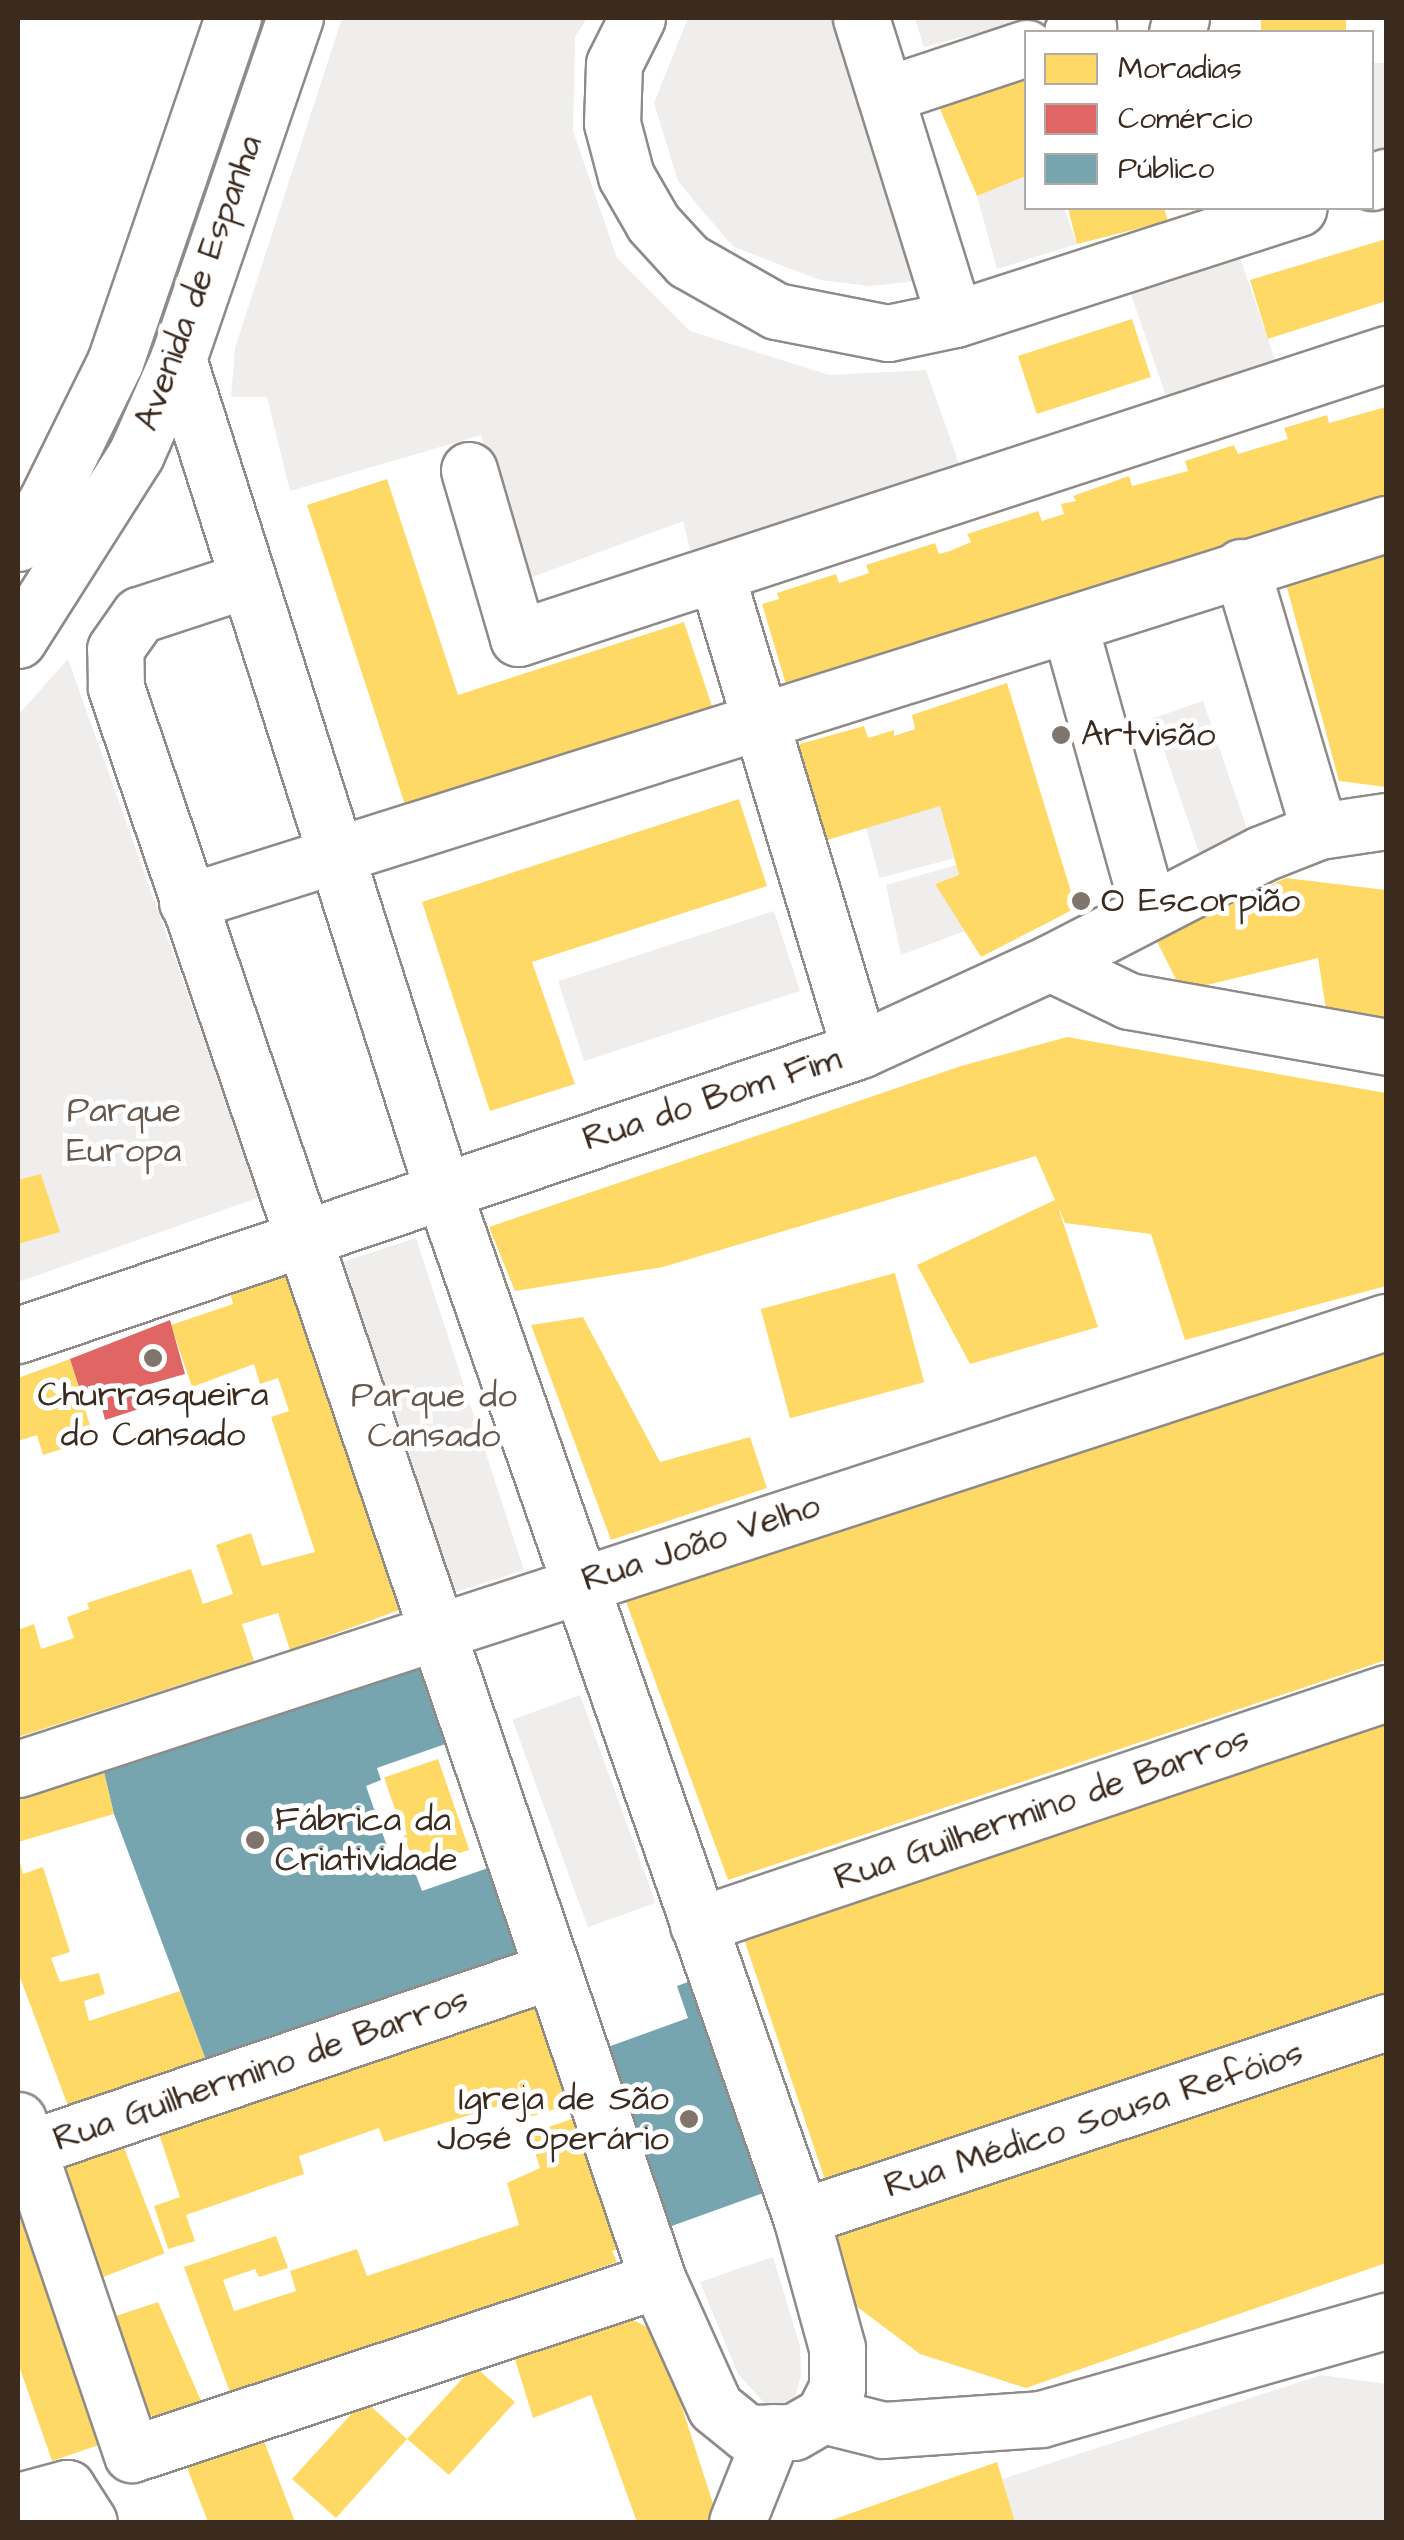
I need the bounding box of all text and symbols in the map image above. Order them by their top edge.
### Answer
legend [1024,30,1374,210]
text: Moradias [1118,48,1242,90]
text: Comércio [1118,98,1253,140]
street label: Avenida de Espanha [126,130,272,436]
text: Público [1118,148,1214,190]
place label: Artvisão [1081,714,1215,756]
marker: Artvisão [1050,724,1072,746]
place label: O Escorpião [1101,880,1300,922]
marker: O Escorpião [1070,890,1092,912]
street label: Rua do Bom Fim [578,1037,846,1161]
park label: Parque Europa [67,1090,181,1172]
marker: Churrasqueira do Cansado [142,1347,164,1369]
place label: Churrasqueira do Cansado [38,1374,268,1456]
park label: Parque do Cansado [351,1375,517,1457]
street label: Rua João Velho [577,1485,825,1601]
street label: Rua Guilhermino de Barros [829,1718,1255,1900]
place label: Fábrica da Criatividade [275,1799,458,1881]
marker: Fábrica da Criatividade [244,1829,266,1851]
street label: Rua Guilhermino de Barros [48,1979,474,2161]
street label: Rua Médico Sousa Refóios [879,2032,1309,2208]
place label: Igreja de São José Operário [437,2078,669,2160]
marker: Igreja de São José Operário [678,2108,700,2130]

